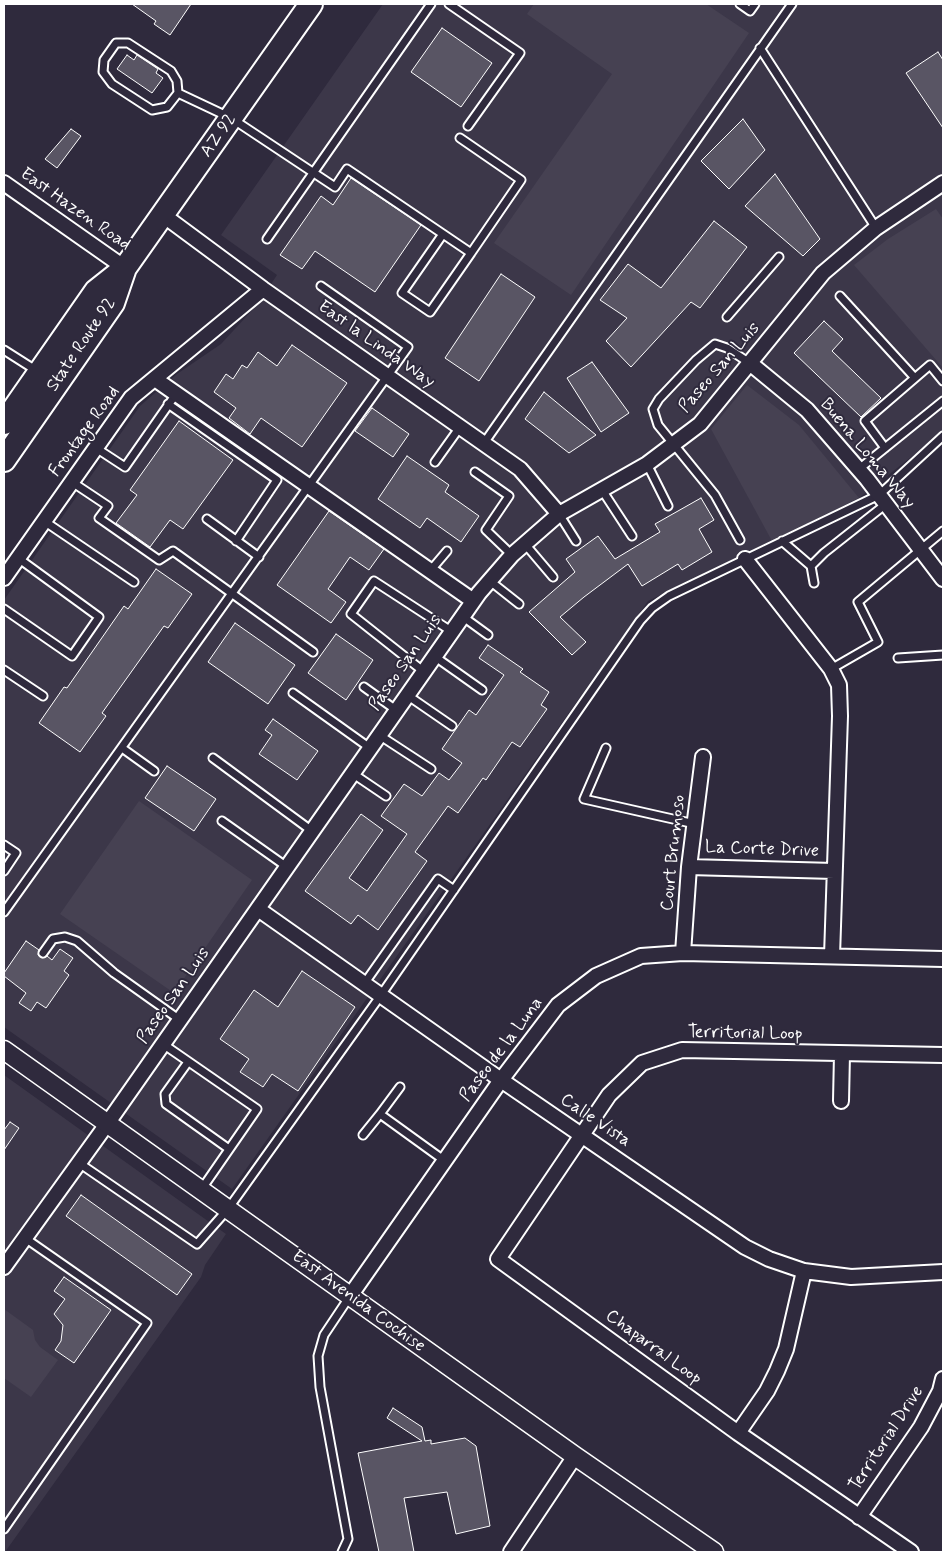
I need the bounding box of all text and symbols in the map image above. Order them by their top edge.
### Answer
street label: AZ 92 [196,110,242,162]
street label: East Hazen Road [15,164,135,256]
street label: State Route 92 [43,294,121,396]
street label: East la Linda Way [313,296,439,394]
street label: Paseo San Luis [675,318,765,418]
street label: Frontage Road [45,382,125,482]
street label: Buena Loma Way [815,394,919,514]
street label: Paseo San Luis [365,610,447,716]
street label: Court Brumoso [657,794,691,912]
street label: La Corte Drive [705,837,819,863]
street label: Paseo San Luis [133,943,215,1049]
street label: Paseo de la Luna [456,993,548,1107]
street label: Territorial Loop [687,1022,803,1046]
street label: Calle Vista [556,1090,634,1152]
street label: East Avenida Cochise [287,1246,429,1358]
street label: Chaparral Loop [601,1306,705,1390]
street label: Territorial Drive [845,1382,929,1496]

